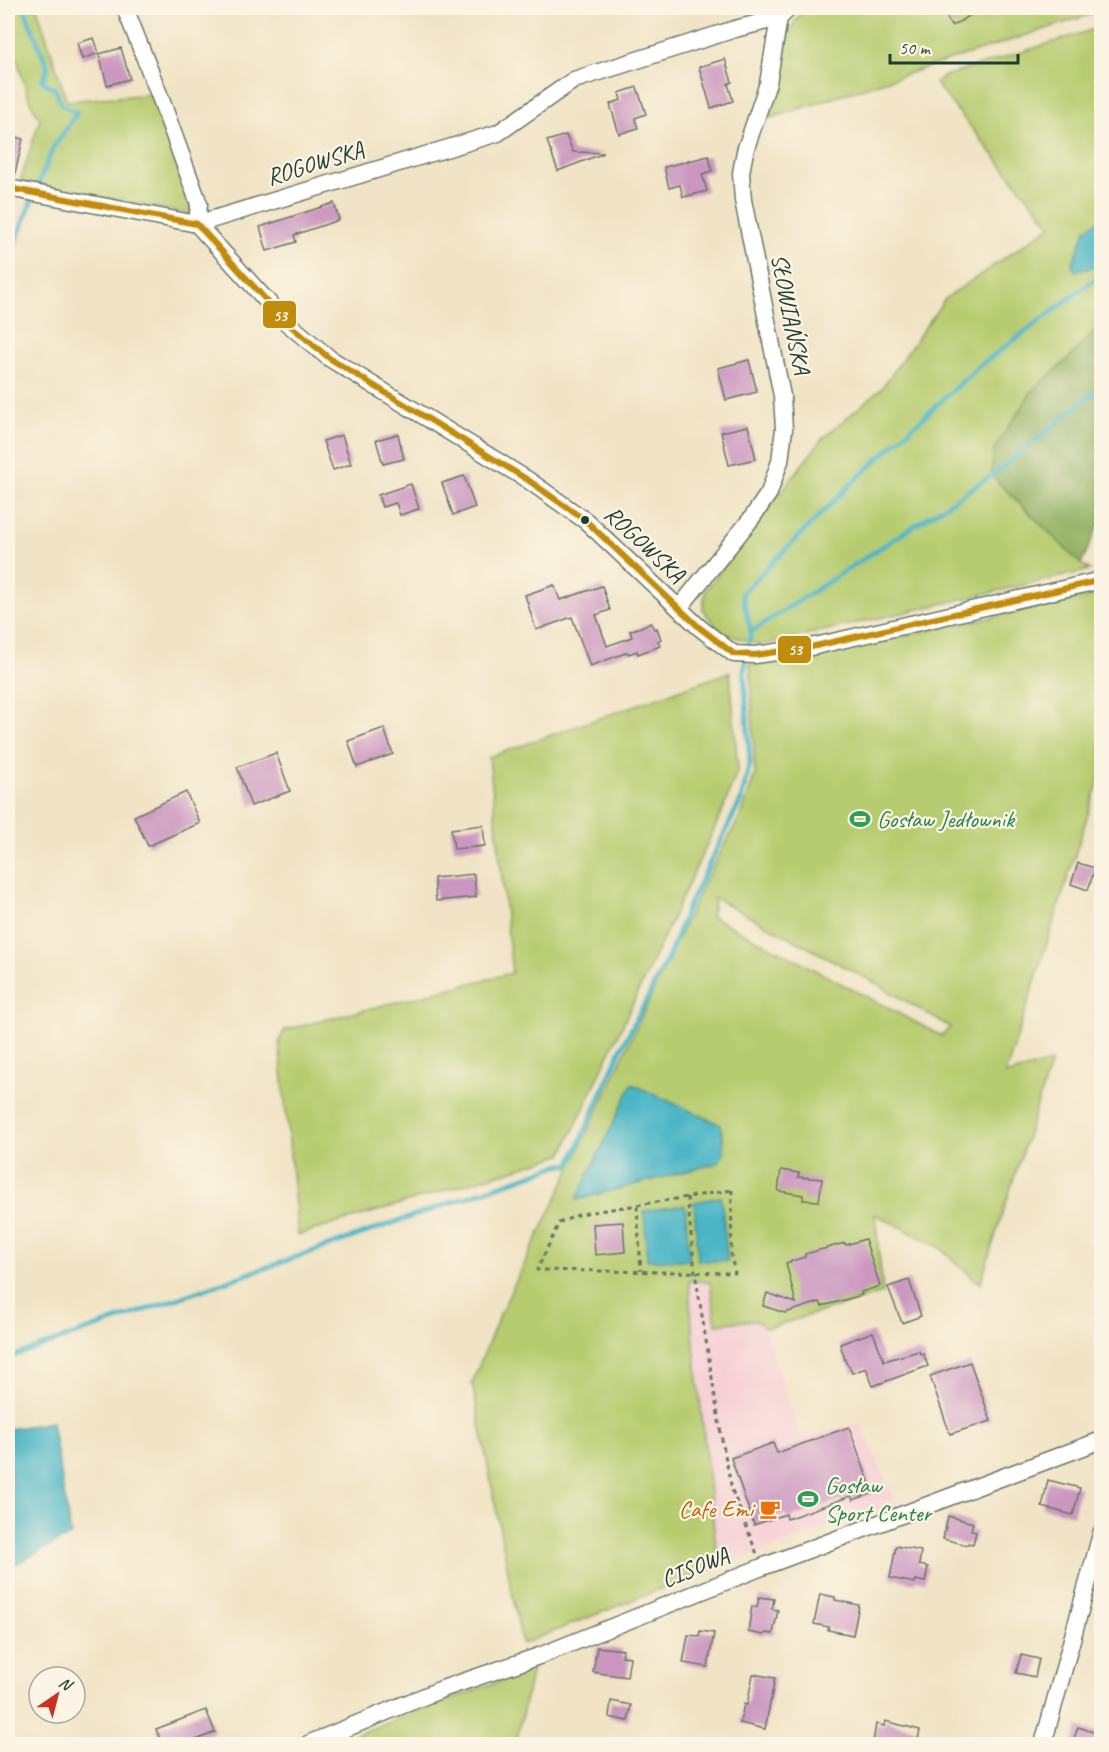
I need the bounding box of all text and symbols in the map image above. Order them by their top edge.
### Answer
scale bar [890,27,1018,65]
text: 50 m [899,37,932,59]
street label: ROGOWSKA [263,134,368,192]
street label: SŁOWIAŃSKA [765,251,818,377]
line badge: 53 [262,300,297,329]
text: 53 [273,306,289,326]
street label: ROGOWSKA [598,499,693,590]
unlabelled marker [579,514,591,526]
line badge: 53 [777,635,812,664]
text: 53 [788,640,804,660]
place label: Gosław Jedłownik [877,804,1016,834]
sports icon: Gosław Jedłownik [848,807,872,831]
place label: Gosław Sport Center [825,1470,934,1528]
sports icon: Gosław Sport Center [796,1487,820,1511]
place label: Cafe Emi [679,1494,757,1524]
cafe icon: Cafe Emi [758,1497,782,1521]
street label: CISOWA [657,1539,734,1594]
north arrow [27,1665,87,1725]
text: N [55,1672,77,1696]

